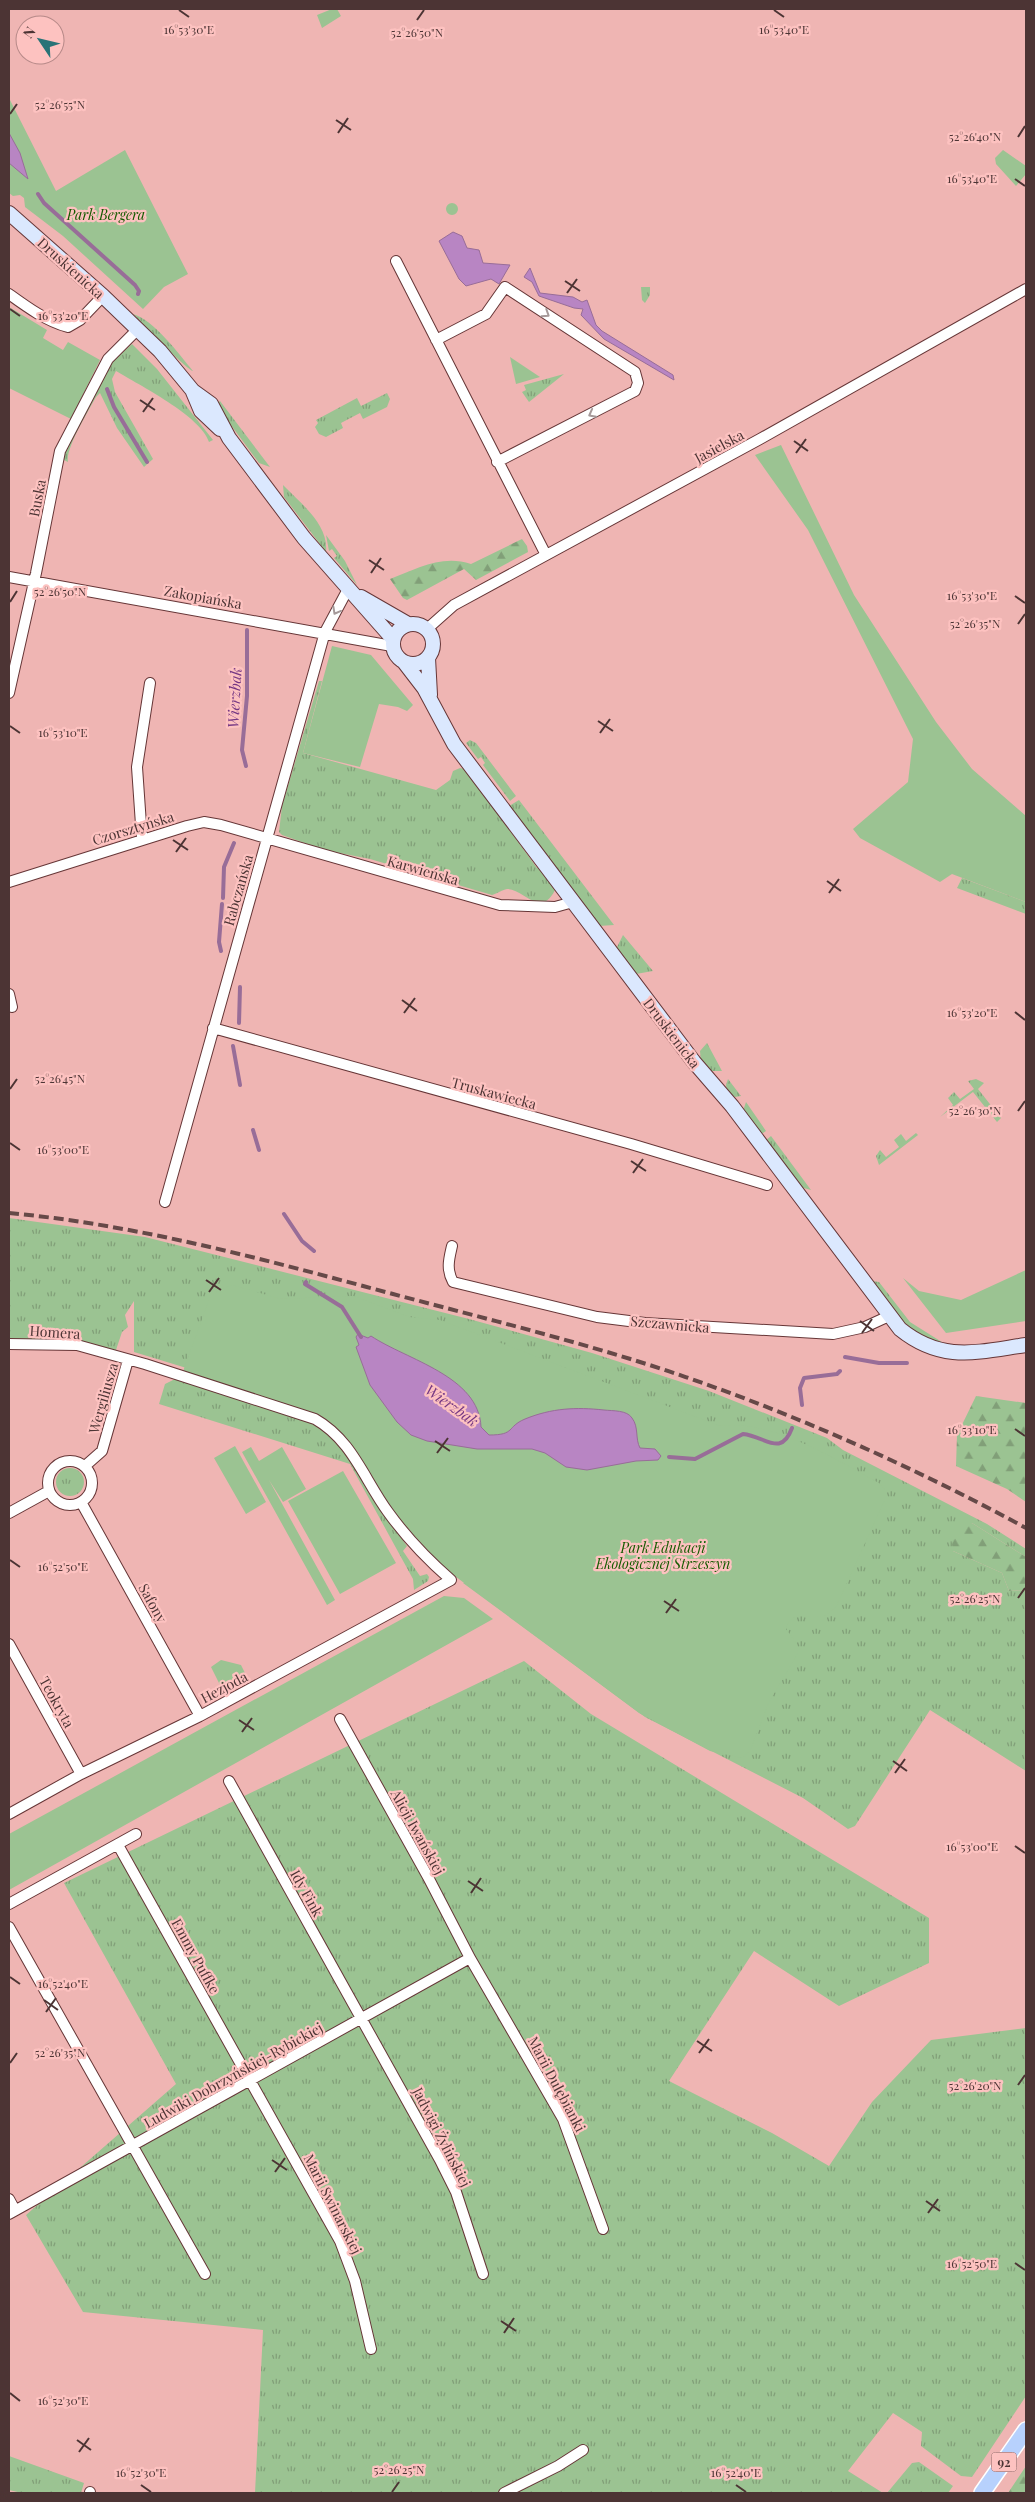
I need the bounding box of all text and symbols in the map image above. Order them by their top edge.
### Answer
north arrow [15,15,65,65]
text: 16°53'30"E [164,21,214,37]
text: 16°53'40"E [759,21,809,37]
text: N [18,23,40,42]
text: 52°26'50"N [391,24,444,40]
text: 52°26'55"N [35,96,86,112]
text: 52°26'40"N [949,128,1002,144]
text: 16°53'40"E [947,170,997,186]
park label: Park Bergera [66,205,145,224]
street label: Druskienicka [34,233,108,303]
text: 16°53'20"E [38,307,88,323]
one-way arrow [541,308,550,317]
one-way arrow [588,407,597,417]
street label: Jasielska [690,425,747,467]
street label: Buska [24,478,50,518]
street label: Zakopiańska [163,581,243,613]
text: 52°26'50"N [34,583,87,599]
text: 16°53'30"E [947,587,997,603]
one-way arrow [332,605,342,614]
text: 52°26'35"N [950,615,1001,631]
water label: Wierzbak [222,667,246,729]
text: 16°53'10"E [38,724,88,740]
street label: Czorsztyńska [90,807,176,849]
street label: Karwieńska [385,851,461,889]
street label: Rabczańska [219,852,257,928]
street label: Druskienicka [639,994,705,1072]
text: 16°53'20"E [947,1004,997,1020]
text: 52°26'45"N [35,1070,86,1086]
street label: Truskawiecka [449,1073,539,1113]
text: 52°26'30"N [949,1102,1002,1118]
text: 16°53'00"E [37,1141,89,1157]
street label: Szczawnicka [630,1311,710,1337]
street label: Homera [29,1321,81,1343]
street label: Wergiliusza [84,1360,122,1437]
water label: Wierzbak [421,1379,483,1431]
text: 16°53'10"E [947,1421,997,1437]
park label: Park Edukacji Ekologicznej Strzeszyn [595,1538,730,1573]
text: 16°52'50"E [38,1558,88,1574]
street label: Safony [135,1580,171,1626]
text: 52°26'25"N [949,1590,1001,1606]
street label: Hezjoda [197,1667,251,1707]
street label: Teokryta [35,1673,79,1731]
street label: Alicji Iwańskiej [386,1785,449,1878]
text: 16°53'00"E [946,1838,998,1854]
street label: Idy Fink [286,1866,328,1920]
street label: Emmy Puffke [168,1915,224,1997]
text: 16°52'40"E [38,1975,88,1991]
street label: Ludwiki Dobrzyńskiej-Rybickiej [140,2018,326,2132]
street label: Marii Dulębianki [524,2033,590,2135]
text: 52°26'35"N [35,2044,86,2060]
text: 52°26'20"N [948,2077,1002,2093]
street label: Jadwigi Żylińskiej [408,2083,475,2190]
street label: Marii Swinarskiej [300,2151,366,2257]
text: 16°52'50"E [947,2255,997,2271]
text: 16°52'30"E [38,2392,88,2408]
road number: 92 [992,2452,1016,2472]
text: 52°26'25"N [373,2461,425,2477]
text: 16°52'30"E [116,2464,166,2480]
text: 16°52'40"E [711,2464,761,2480]

